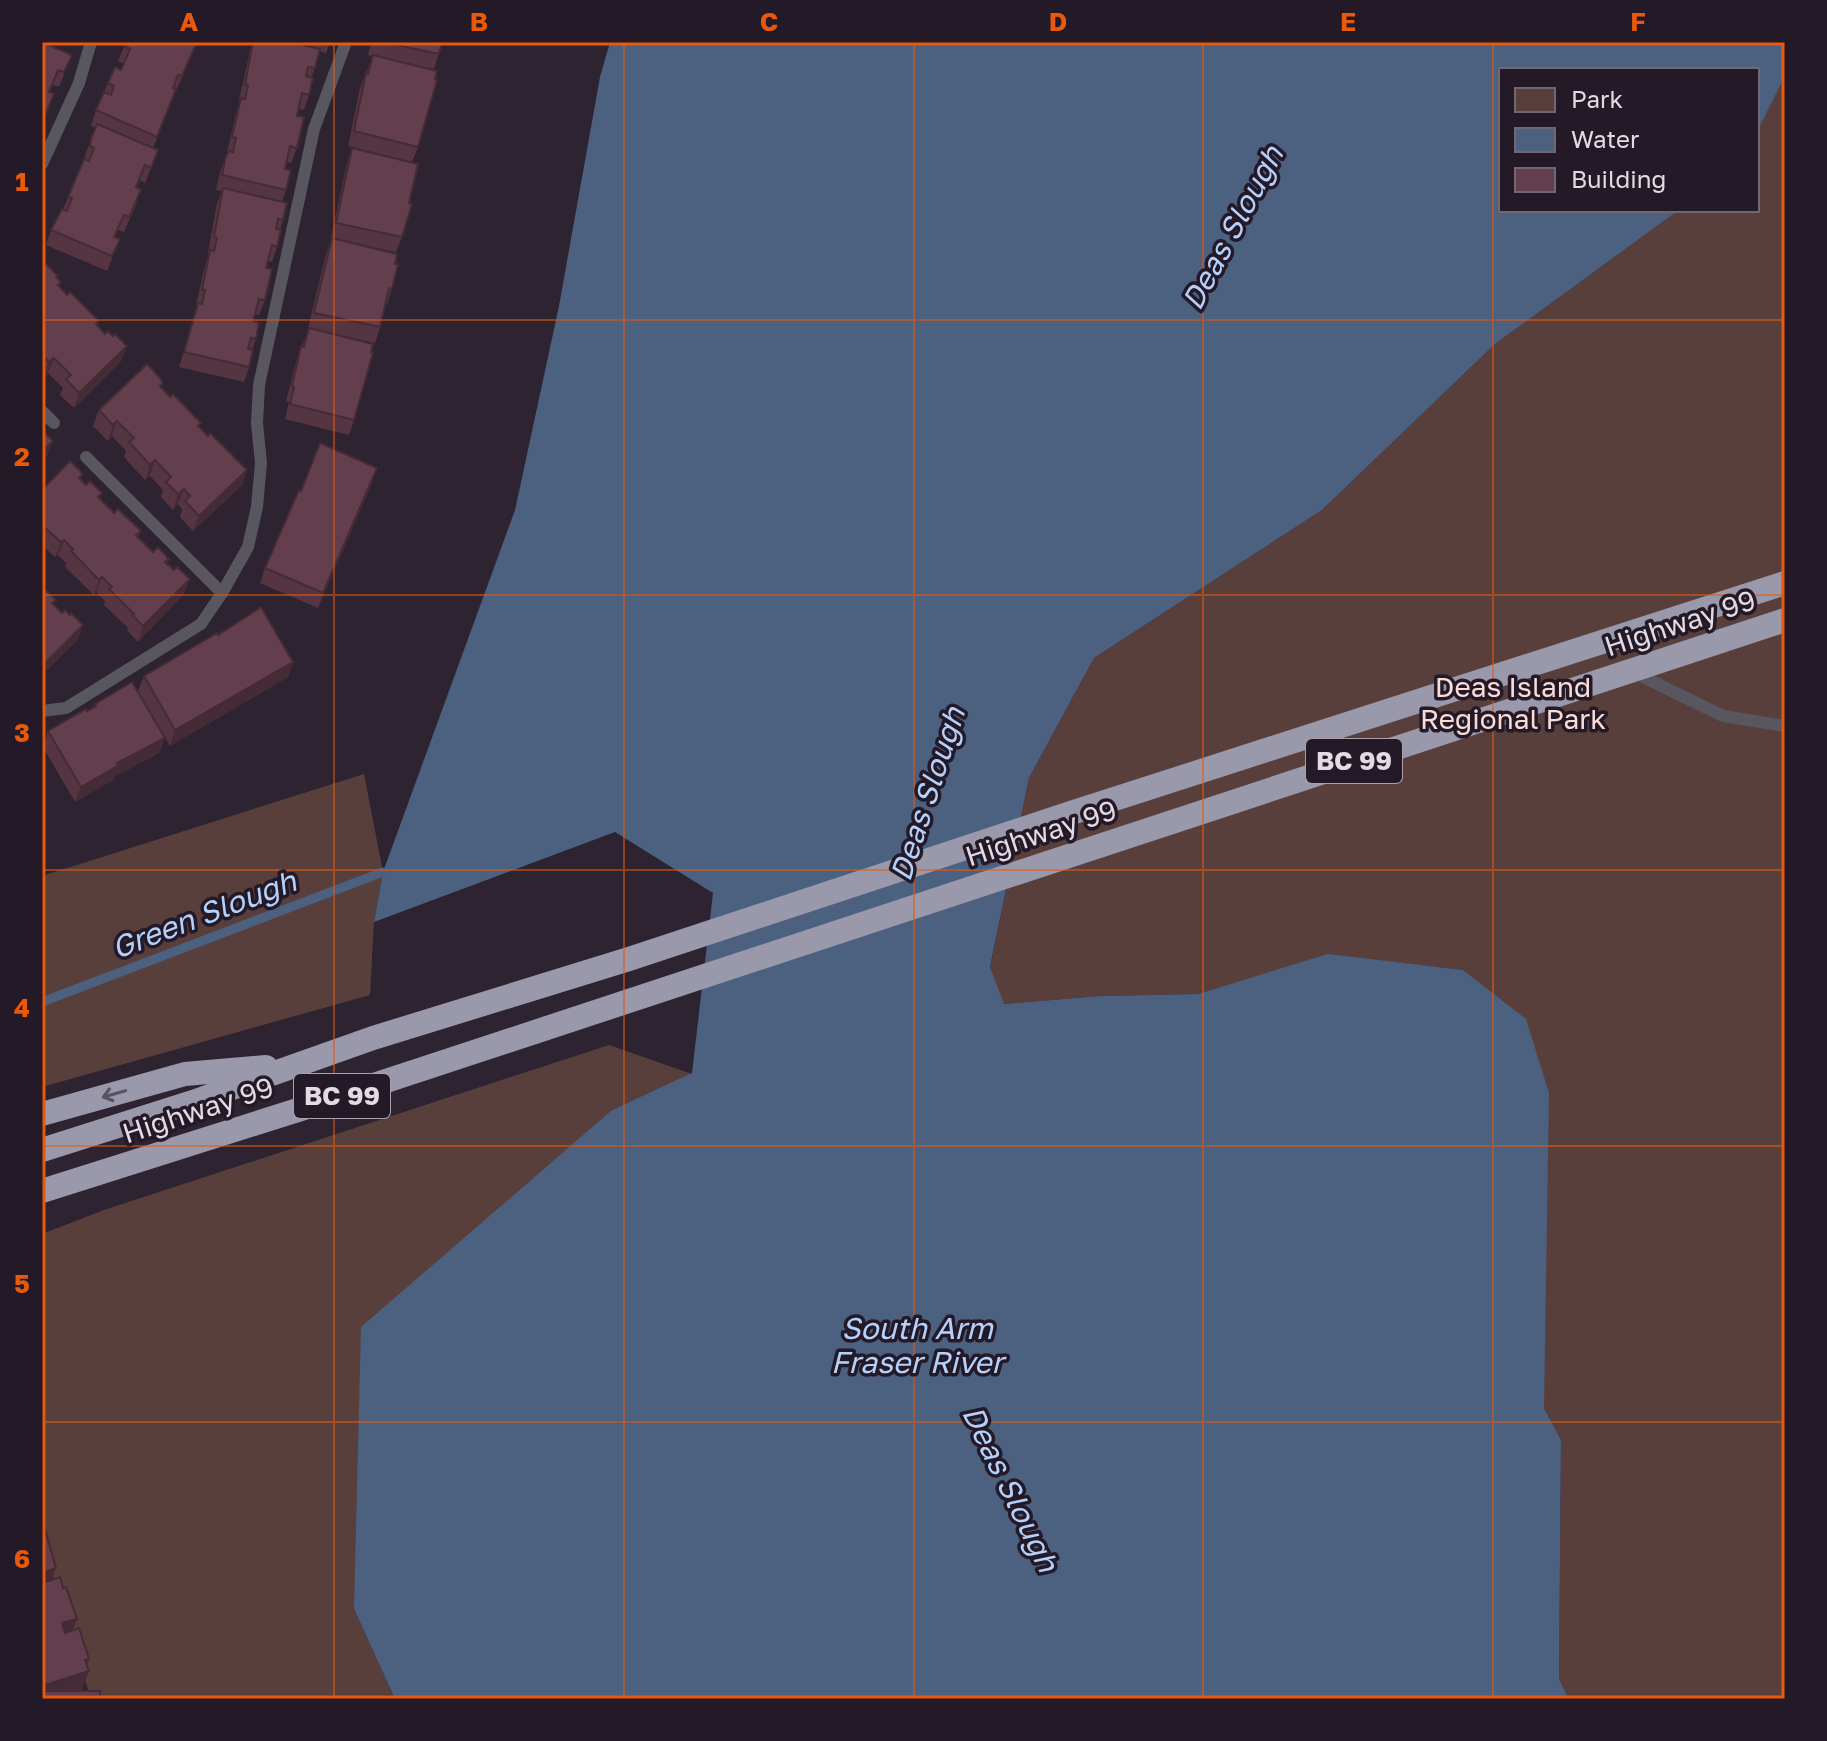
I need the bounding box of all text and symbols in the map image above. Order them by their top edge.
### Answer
text: A [180,6,199,37]
text: B [470,6,488,37]
text: C [760,6,778,37]
text: D [1049,6,1067,37]
text: E [1340,6,1356,37]
text: F [1630,6,1646,37]
legend [1499,68,1759,212]
text: Park [1571,84,1623,113]
text: Water [1571,124,1639,153]
water label: Deas Slough [1174,138,1291,316]
text: Building [1571,164,1666,193]
text: 1 [15,166,29,197]
text: 2 [14,441,30,472]
street label: Highway 99 [1600,583,1760,662]
park label: Deas Island Regional Park [1420,670,1606,735]
water label: Deas Slough [882,701,973,885]
text: 3 [14,717,30,748]
road number: BC 99 [1306,739,1402,783]
street label: Highway 99 [961,793,1121,872]
water label: Green Slough [106,862,302,966]
text: 4 [14,992,30,1023]
street label: Highway 99 [118,1070,278,1149]
road number: BC 99 [294,1074,390,1118]
one-way arrow [101,1087,127,1102]
text: 5 [14,1268,30,1299]
water label: South Arm Fraser River [831,1310,1008,1380]
water label: Deas Slough [955,1400,1067,1579]
text: 6 [14,1543,30,1574]

